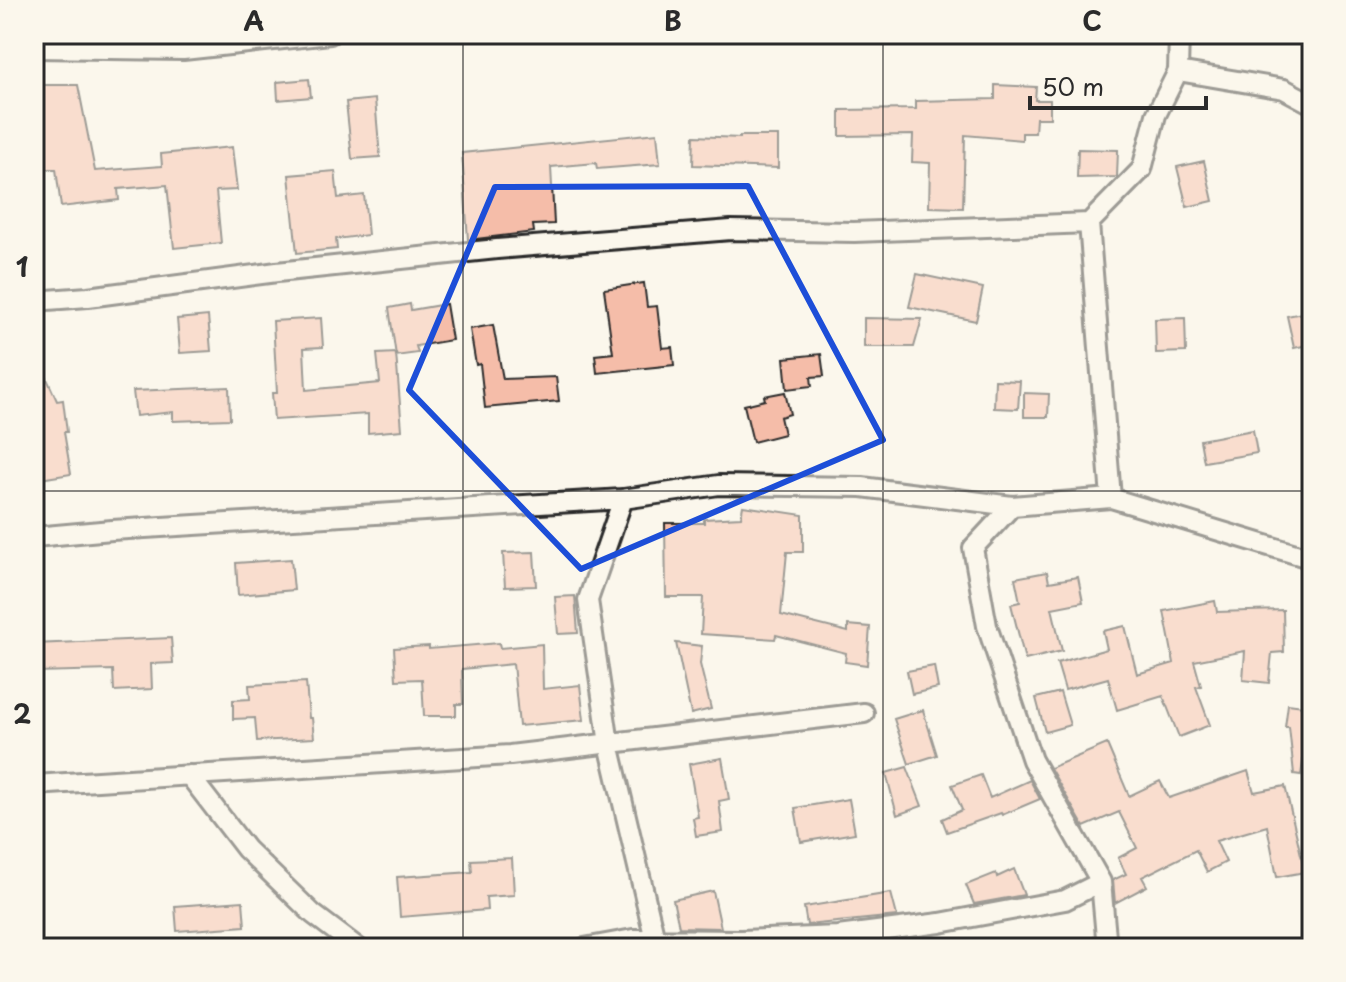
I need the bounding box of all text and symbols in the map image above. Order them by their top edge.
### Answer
text: A [244,1,264,40]
text: B [664,1,682,40]
text: C [1082,1,1102,40]
scale bar [1030,60,1206,110]
text: 50 m [1042,68,1104,104]
text: 1 [16,247,28,286]
text: 2 [13,694,31,733]

